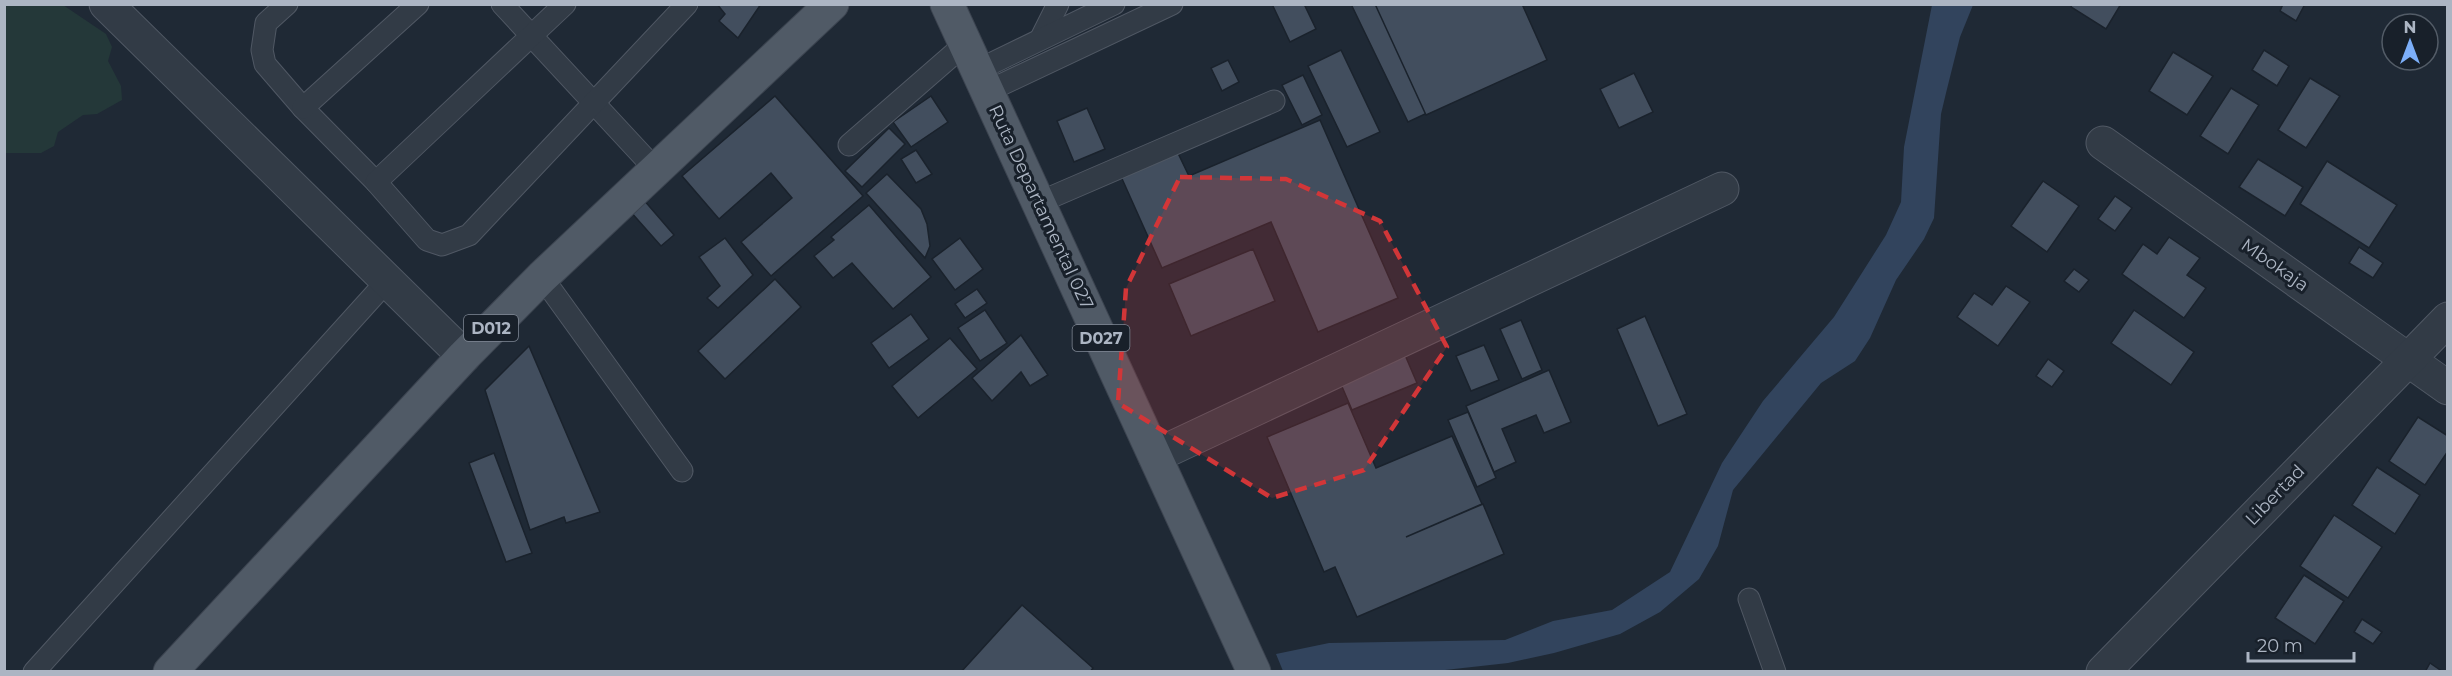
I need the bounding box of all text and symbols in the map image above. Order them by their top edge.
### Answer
north arrow [2380,12,2440,72]
text: N [2404,18,2416,37]
street label: Ruta Departamental 027 [984,101,1098,313]
street label: Mbokaja [2237,234,2313,296]
road number: D012 [464,315,518,341]
road number: D027 [1072,325,1130,351]
street label: Libertad [2241,460,2309,530]
scale bar [2248,625,2354,663]
text: 20 m [2257,635,2303,657]

